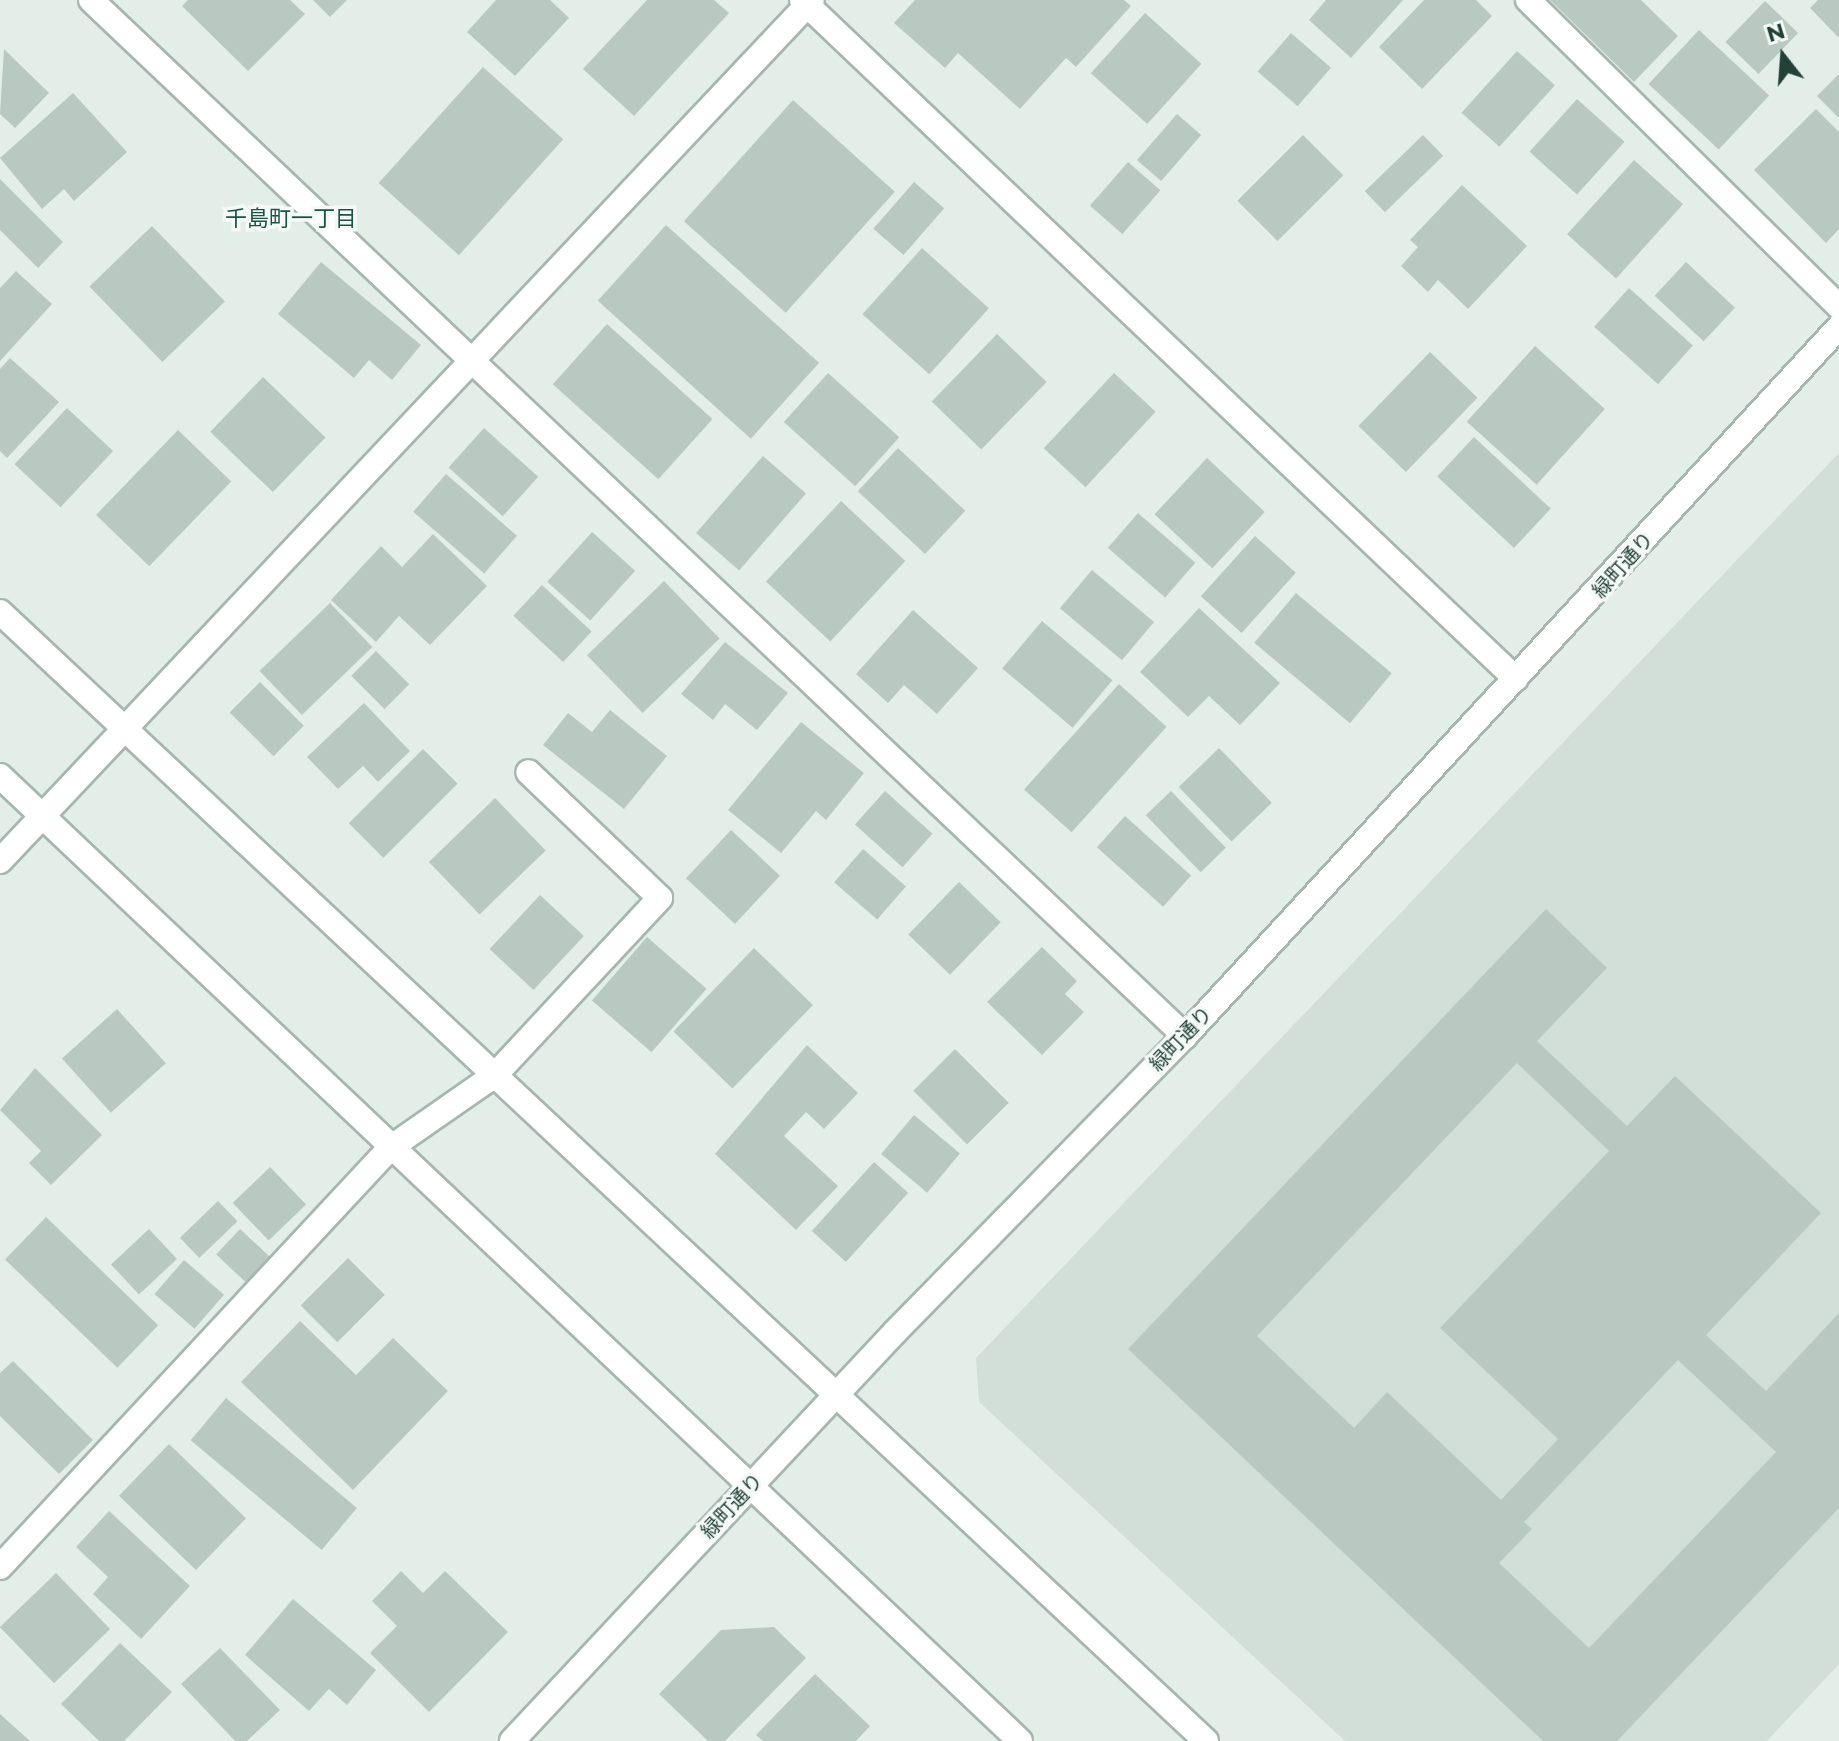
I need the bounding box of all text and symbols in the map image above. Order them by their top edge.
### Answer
north arrow [1743,16,1823,96]
text: N [1763,17,1788,48]
district label: 千島町一丁目 [225,206,357,232]
street label: 緑町通り [1587,527,1659,603]
street label: 緑町通り [1145,1002,1217,1076]
street label: 緑町通り [696,1469,768,1543]

